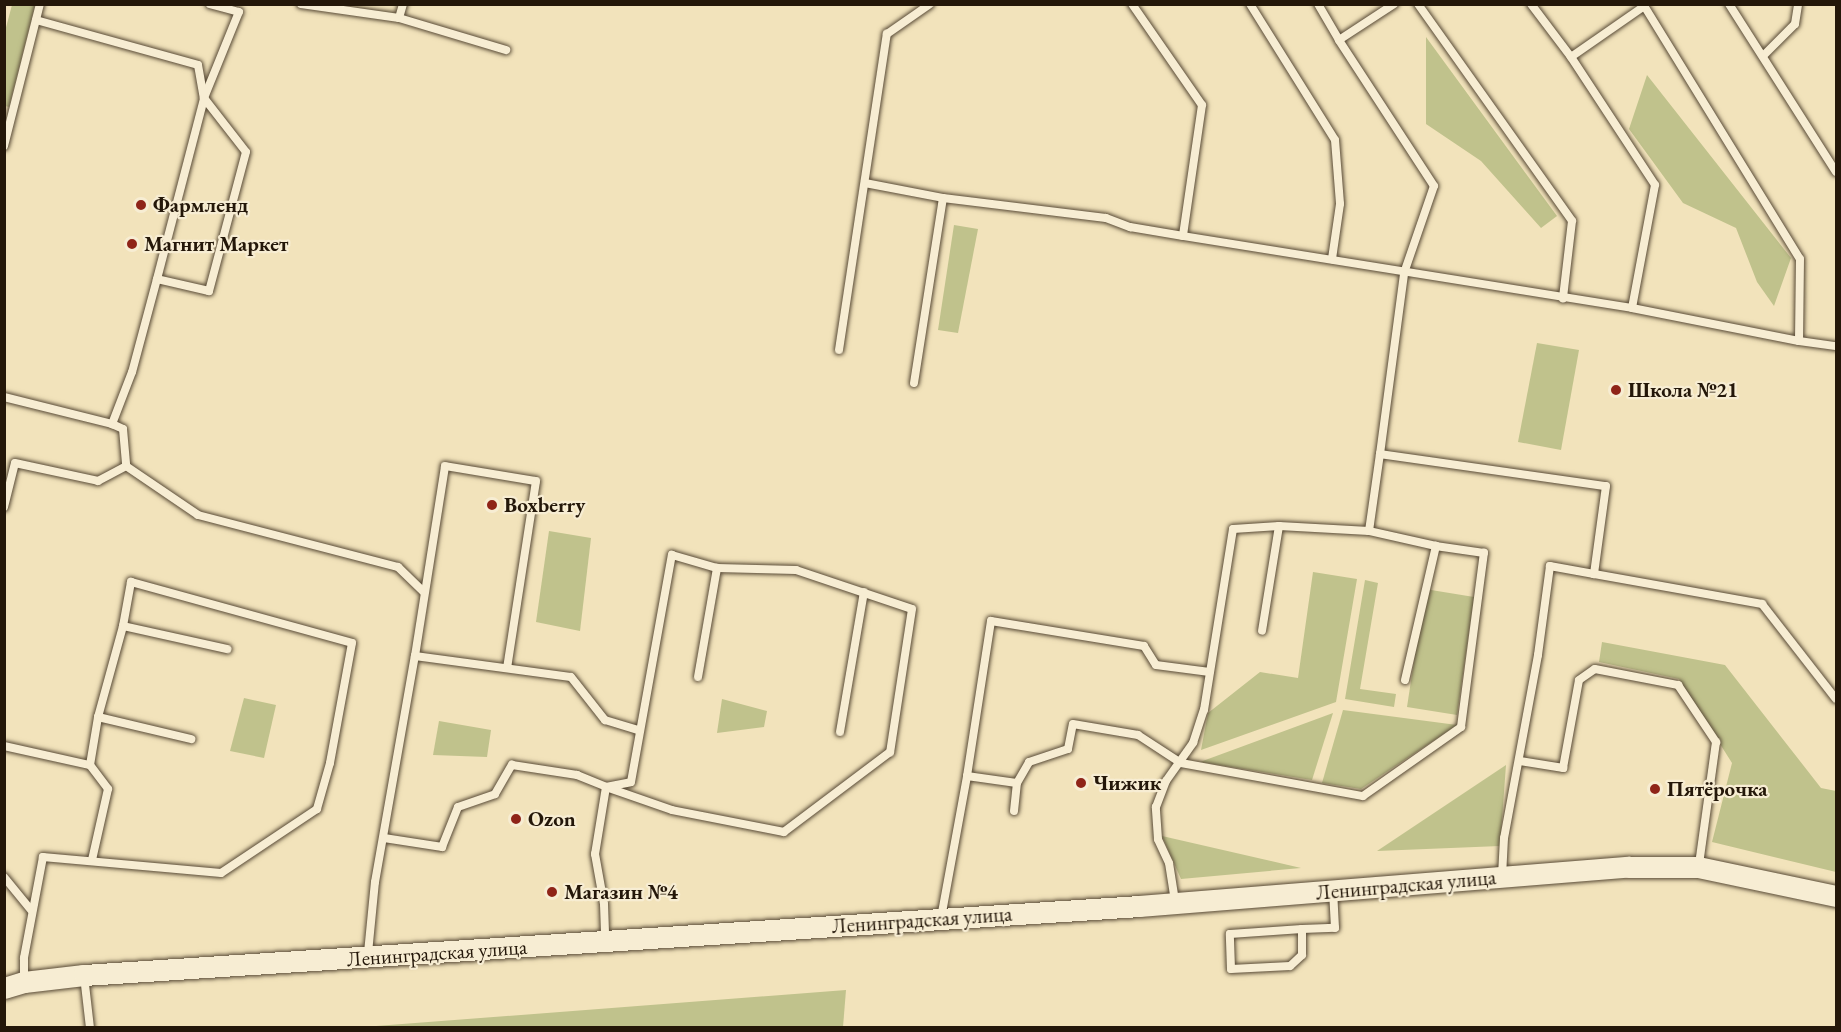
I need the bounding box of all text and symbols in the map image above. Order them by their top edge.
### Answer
place label: Фармленд [153,192,248,218]
marker: Фармленд [134,198,148,212]
place label: Магнит Маркет [144,231,288,257]
marker: Магнит Маркет [125,237,139,251]
place label: Школа №21 [1628,377,1738,403]
marker: Школа №21 [1609,383,1623,397]
place label: Boxberry [504,492,585,518]
marker: Boxberry [485,498,499,512]
place label: Чижик [1093,770,1161,796]
marker: Чижик [1074,776,1088,790]
place label: Пятёрочка [1667,776,1768,802]
marker: Пятёрочка [1648,782,1662,796]
place label: Ozon [528,806,576,832]
marker: Ozon [509,812,523,826]
street label: Ленинградская улица [1315,865,1497,905]
place label: Магазин №4 [564,879,678,905]
marker: Магазин №4 [545,885,559,899]
street label: Ленинградская улица [831,901,1013,939]
street label: Ленинградская улица [346,934,528,972]

